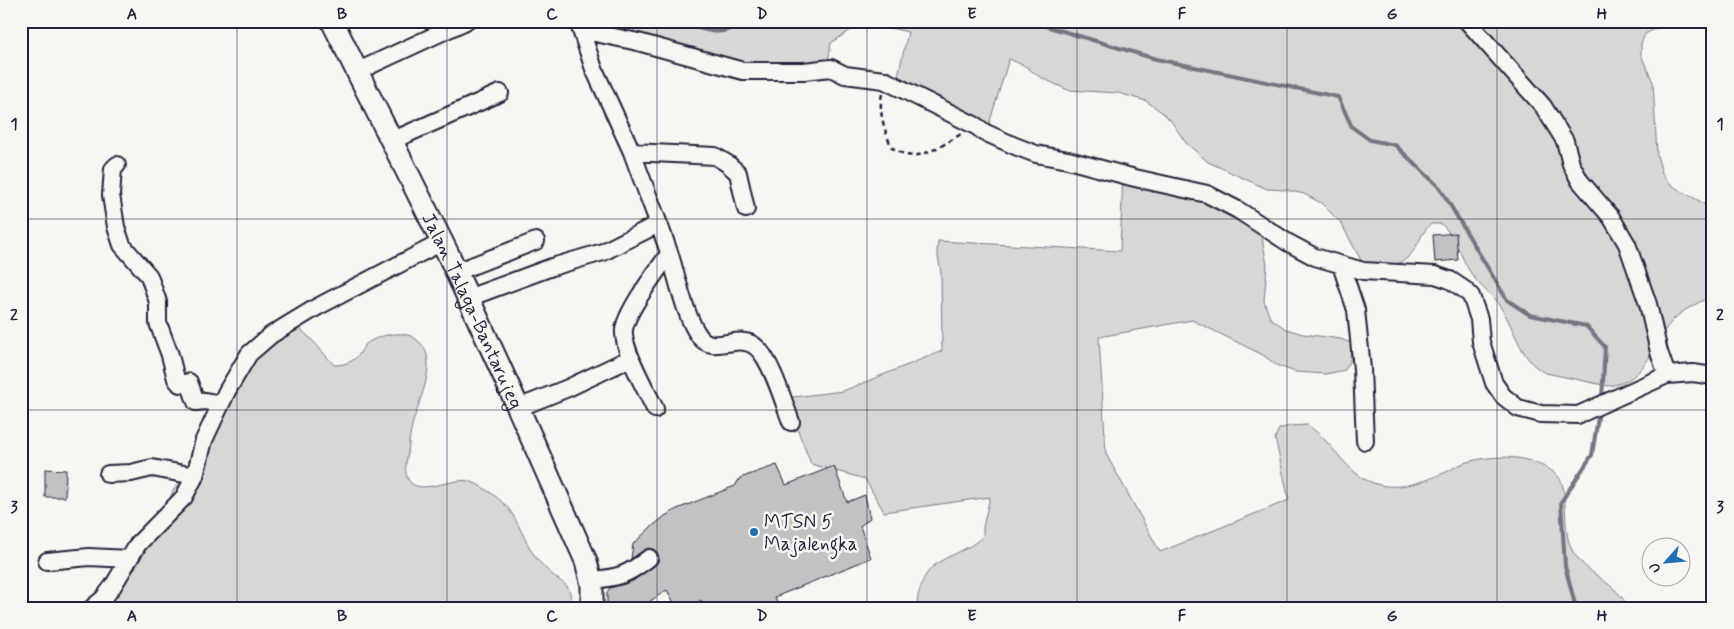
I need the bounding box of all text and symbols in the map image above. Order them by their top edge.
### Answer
text: A [127,4,137,25]
text: B [337,4,347,25]
text: C [546,4,558,25]
text: D [756,4,768,25]
text: E [967,4,977,25]
text: F [1178,4,1187,25]
text: G [1387,4,1398,25]
text: H [1597,4,1608,25]
text: 1 [10,114,18,135]
text: 1 [1716,114,1724,135]
street label: Jalan Talaga-Bantarujeg [415,209,528,414]
text: 2 [10,305,18,326]
text: 2 [1716,305,1724,326]
text: 3 [10,497,18,518]
text: 3 [1716,497,1724,518]
place label: MTSN 5 Majalengka [764,510,858,560]
marker: MTSN 5 Majalengka [748,526,760,538]
north arrow [1642,536,1692,586]
text: U [1645,559,1665,576]
text: A [127,606,137,627]
text: B [337,606,347,627]
text: C [546,606,558,627]
text: D [756,606,768,627]
text: E [967,606,977,627]
text: F [1178,606,1187,627]
text: G [1387,606,1398,627]
text: H [1597,606,1608,627]

